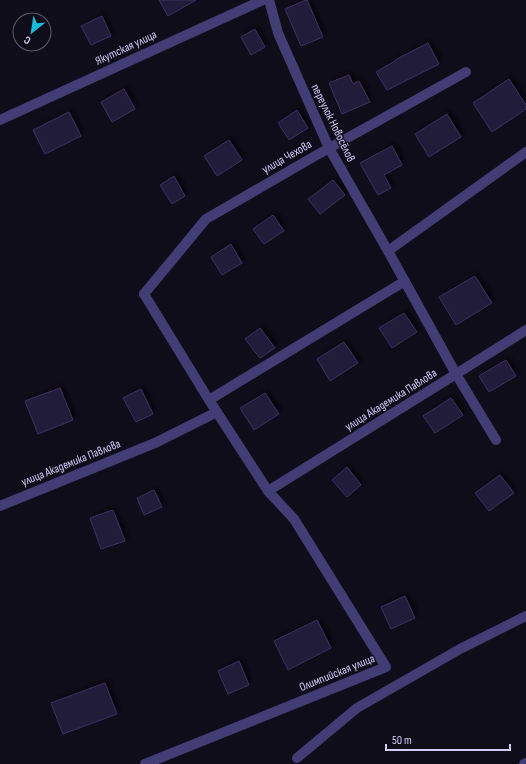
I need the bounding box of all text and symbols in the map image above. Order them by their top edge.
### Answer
north arrow [12,12,52,52]
street label: Якутская улица [93,27,160,69]
text: С [21,33,33,47]
street label: переулок Новосёлов [308,82,358,164]
street label: улица Чехова [260,137,315,177]
street label: улица Академика Павлова [342,365,440,434]
street label: улица Академика Павлова [19,436,123,490]
street label: Олимпийская улица [297,651,377,695]
scale bar [386,726,510,752]
text: 50 m [392,733,412,748]

